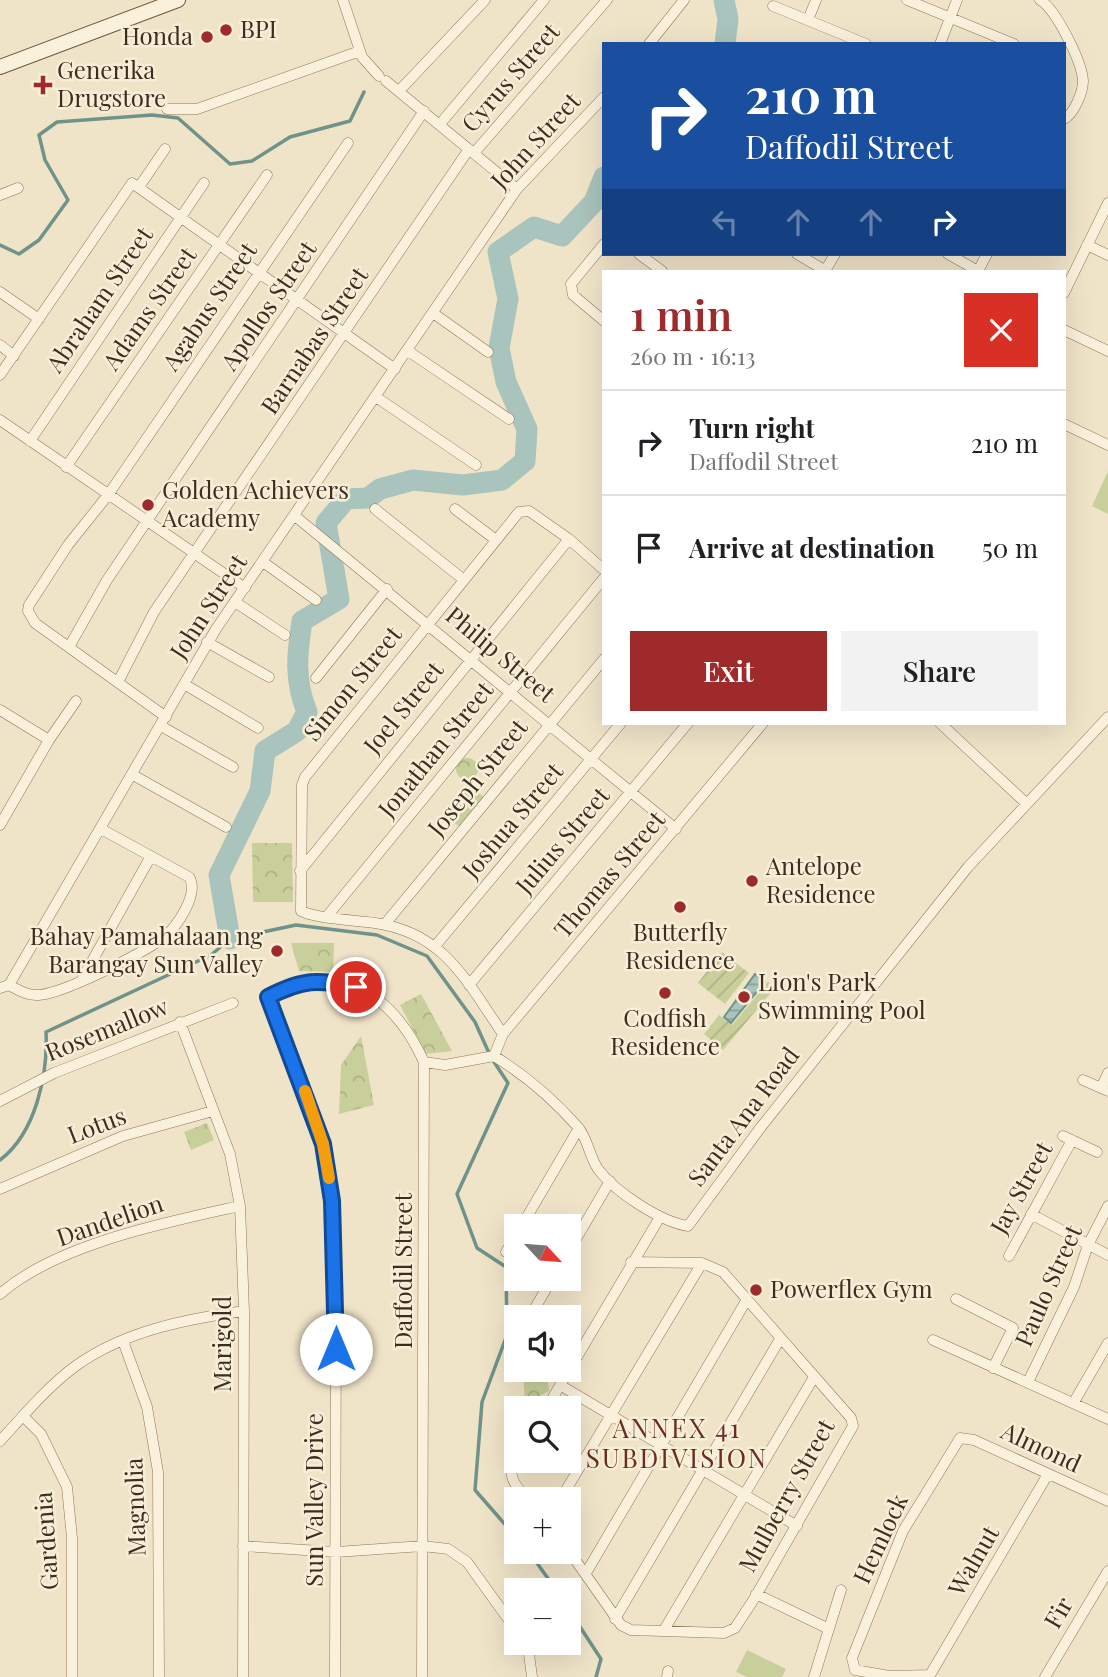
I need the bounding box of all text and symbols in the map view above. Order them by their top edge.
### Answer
place label: BPI [240,12,277,44]
street label: Cyrus Street [453,15,566,138]
place label: Honda [122,19,193,51]
marker: BPI [218,22,234,38]
marker: Honda [199,29,215,45]
place label: Generika Drugstore [57,53,166,113]
text: 210 m [745,61,877,126]
icon: right [630,70,721,161]
marker: Generika Drugstore [35,77,51,93]
street label: John Street [482,84,587,195]
text: Daffodil Street [745,124,953,167]
icon: left [706,203,744,241]
icon: ahead [779,203,817,241]
icon: ahead [852,203,890,241]
icon: right [925,203,963,241]
street label: Abraham Street [37,219,159,379]
street label: Apollos Street [212,233,323,377]
street label: Agabus Street [153,235,263,377]
street label: Adams Street [94,240,203,377]
street label: Barnabas Street [252,260,375,419]
text: 1 min [630,286,732,342]
button: close [964,293,1038,367]
text: 260 m · 16:13 [630,340,755,371]
text: Turn right [689,410,815,445]
icon: right [630,424,668,462]
text: 210 m [971,425,1038,460]
text: Daffodil Street [689,445,838,476]
place label: Golden Achievers Academy [161,473,349,533]
marker: Golden Achievers Academy [140,497,156,513]
icon: arrive [630,529,668,567]
text: Arrive at destination [689,530,935,565]
text: 50 m [982,530,1038,565]
street label: John Street [161,547,253,665]
street label: Philip Street [440,598,563,709]
street label: Simon Street [295,618,408,747]
button: Exit [630,631,827,711]
button: Share [841,631,1038,711]
street label: Joel Street [355,654,450,760]
street label: Jonathan Street [369,674,499,824]
street label: Joseph Street [419,711,534,843]
street label: Joshua Street [453,755,569,885]
street label: Julius Street [507,779,616,901]
street label: Thomas Street [546,803,671,944]
place label: Antelope Residence [765,849,876,909]
marker: Antelope Residence [744,873,760,889]
marker: Butterfly Residence [672,899,688,915]
place label: Butterfly Residence [625,915,735,975]
place label: Bahay Pamahalaan ng Barangay Sun Valley [30,919,263,979]
marker: Bahay Pamahalaan ng Barangay Sun Valley [269,943,285,959]
pin [326,957,386,1017]
place label: Lion's Park Swimming Pool [758,965,926,1025]
icon: arrive [337,968,375,1006]
marker: Codfish Residence [657,985,673,1001]
street label: Rosemallow [40,989,173,1067]
marker: Lion's Park Swimming Pool [736,989,752,1005]
place label: Codfish Residence [610,1001,720,1061]
street label: Santa Ana Road [680,1040,805,1192]
street label: Lotus [62,1098,130,1150]
street label: Jay Street [981,1135,1059,1240]
street label: Dandelion [52,1186,167,1252]
street label: Daffodil Street [386,1193,418,1349]
north arrow [504,1214,581,1292]
map controls [504,1214,581,1655]
street label: Paulo Street [1006,1219,1088,1351]
place label: Powerflex Gym [770,1272,933,1304]
marker: Powerflex Gym [748,1282,764,1298]
street label: Marigold [205,1296,237,1392]
button: sound [504,1305,581,1382]
position arrow [299,1312,373,1386]
button: search [504,1396,581,1473]
district label: ANNEX 41 SUBDIVISION [586,1410,768,1475]
street label: Mulberry Street [730,1412,841,1577]
street label: Sun Valley Drive [297,1413,329,1587]
street label: Almond [996,1413,1087,1479]
street label: Magnolia [116,1457,152,1557]
button: + [504,1487,581,1564]
street label: Hemlock [844,1487,914,1588]
street label: Gardenia [26,1491,64,1591]
street label: Walnut [939,1519,1005,1602]
button: − [504,1578,581,1655]
street label: Fir [1036,1590,1079,1634]

